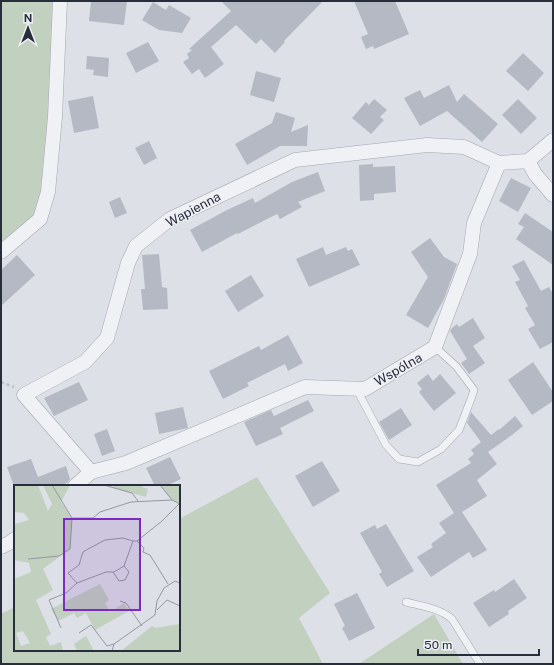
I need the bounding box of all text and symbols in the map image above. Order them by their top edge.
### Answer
north arrow [8,8,48,48]
text: N [24,12,32,24]
street label: Wapienna [163,189,223,230]
street label: Wspólna [372,350,425,389]
inset map [14,485,180,651]
scale bar [418,631,539,657]
text: 50 m [424,638,452,652]

